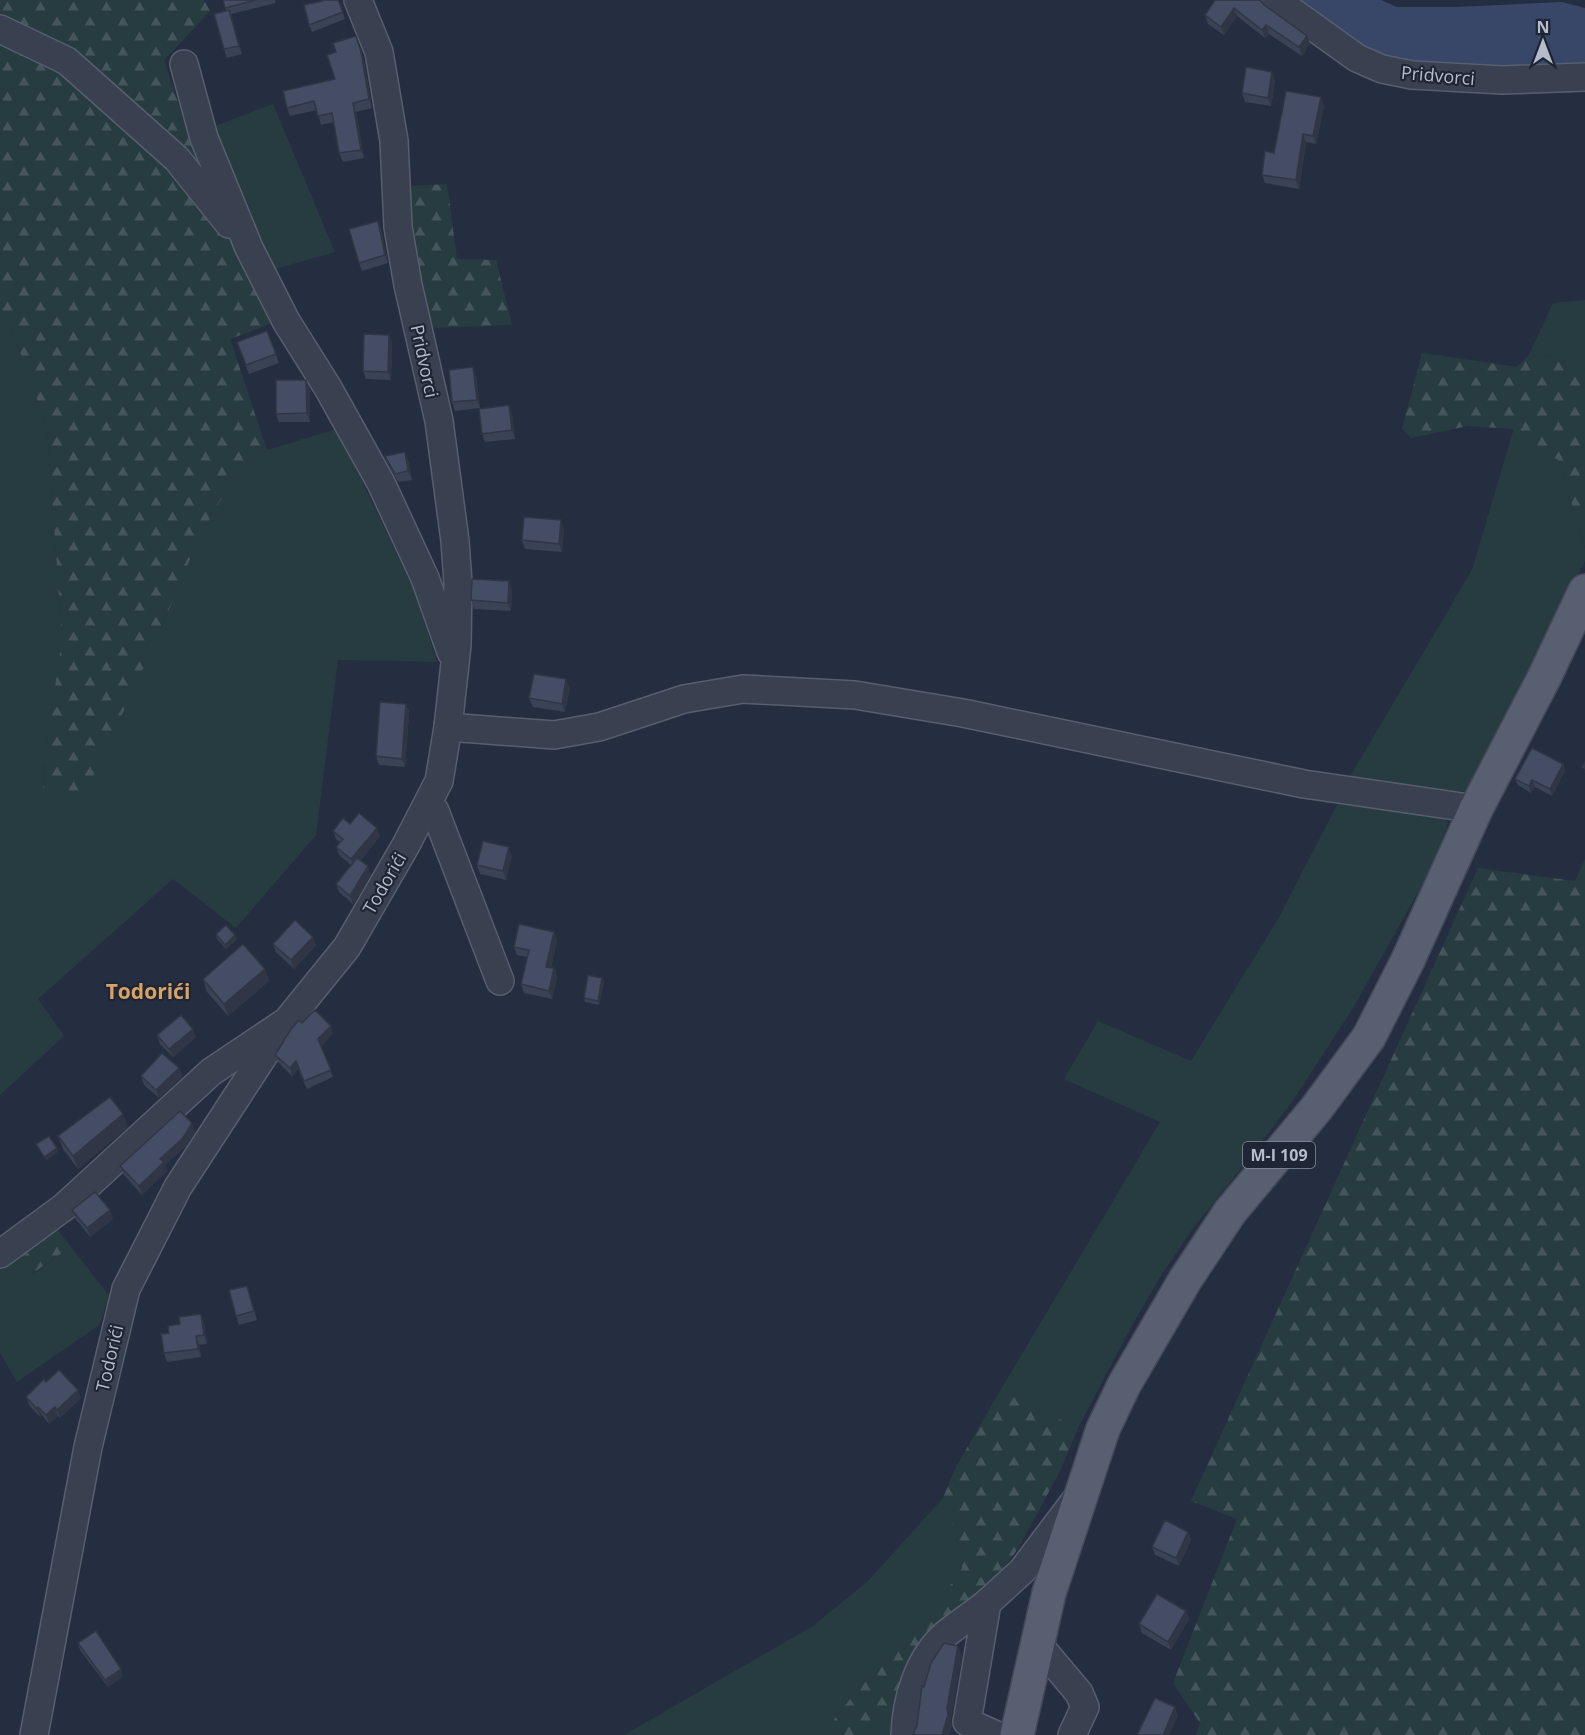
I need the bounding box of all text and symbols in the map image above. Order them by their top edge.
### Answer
north arrow [1513,12,1573,72]
text: N [1536,16,1550,38]
street label: Pridvorci [1400,60,1476,90]
street label: Pridvorci [406,322,444,400]
street label: Todorići [357,848,411,918]
district label: Todorići [106,977,190,1005]
road number: M-I 109 [1243,1142,1315,1168]
street label: Todorići [90,1322,128,1394]

